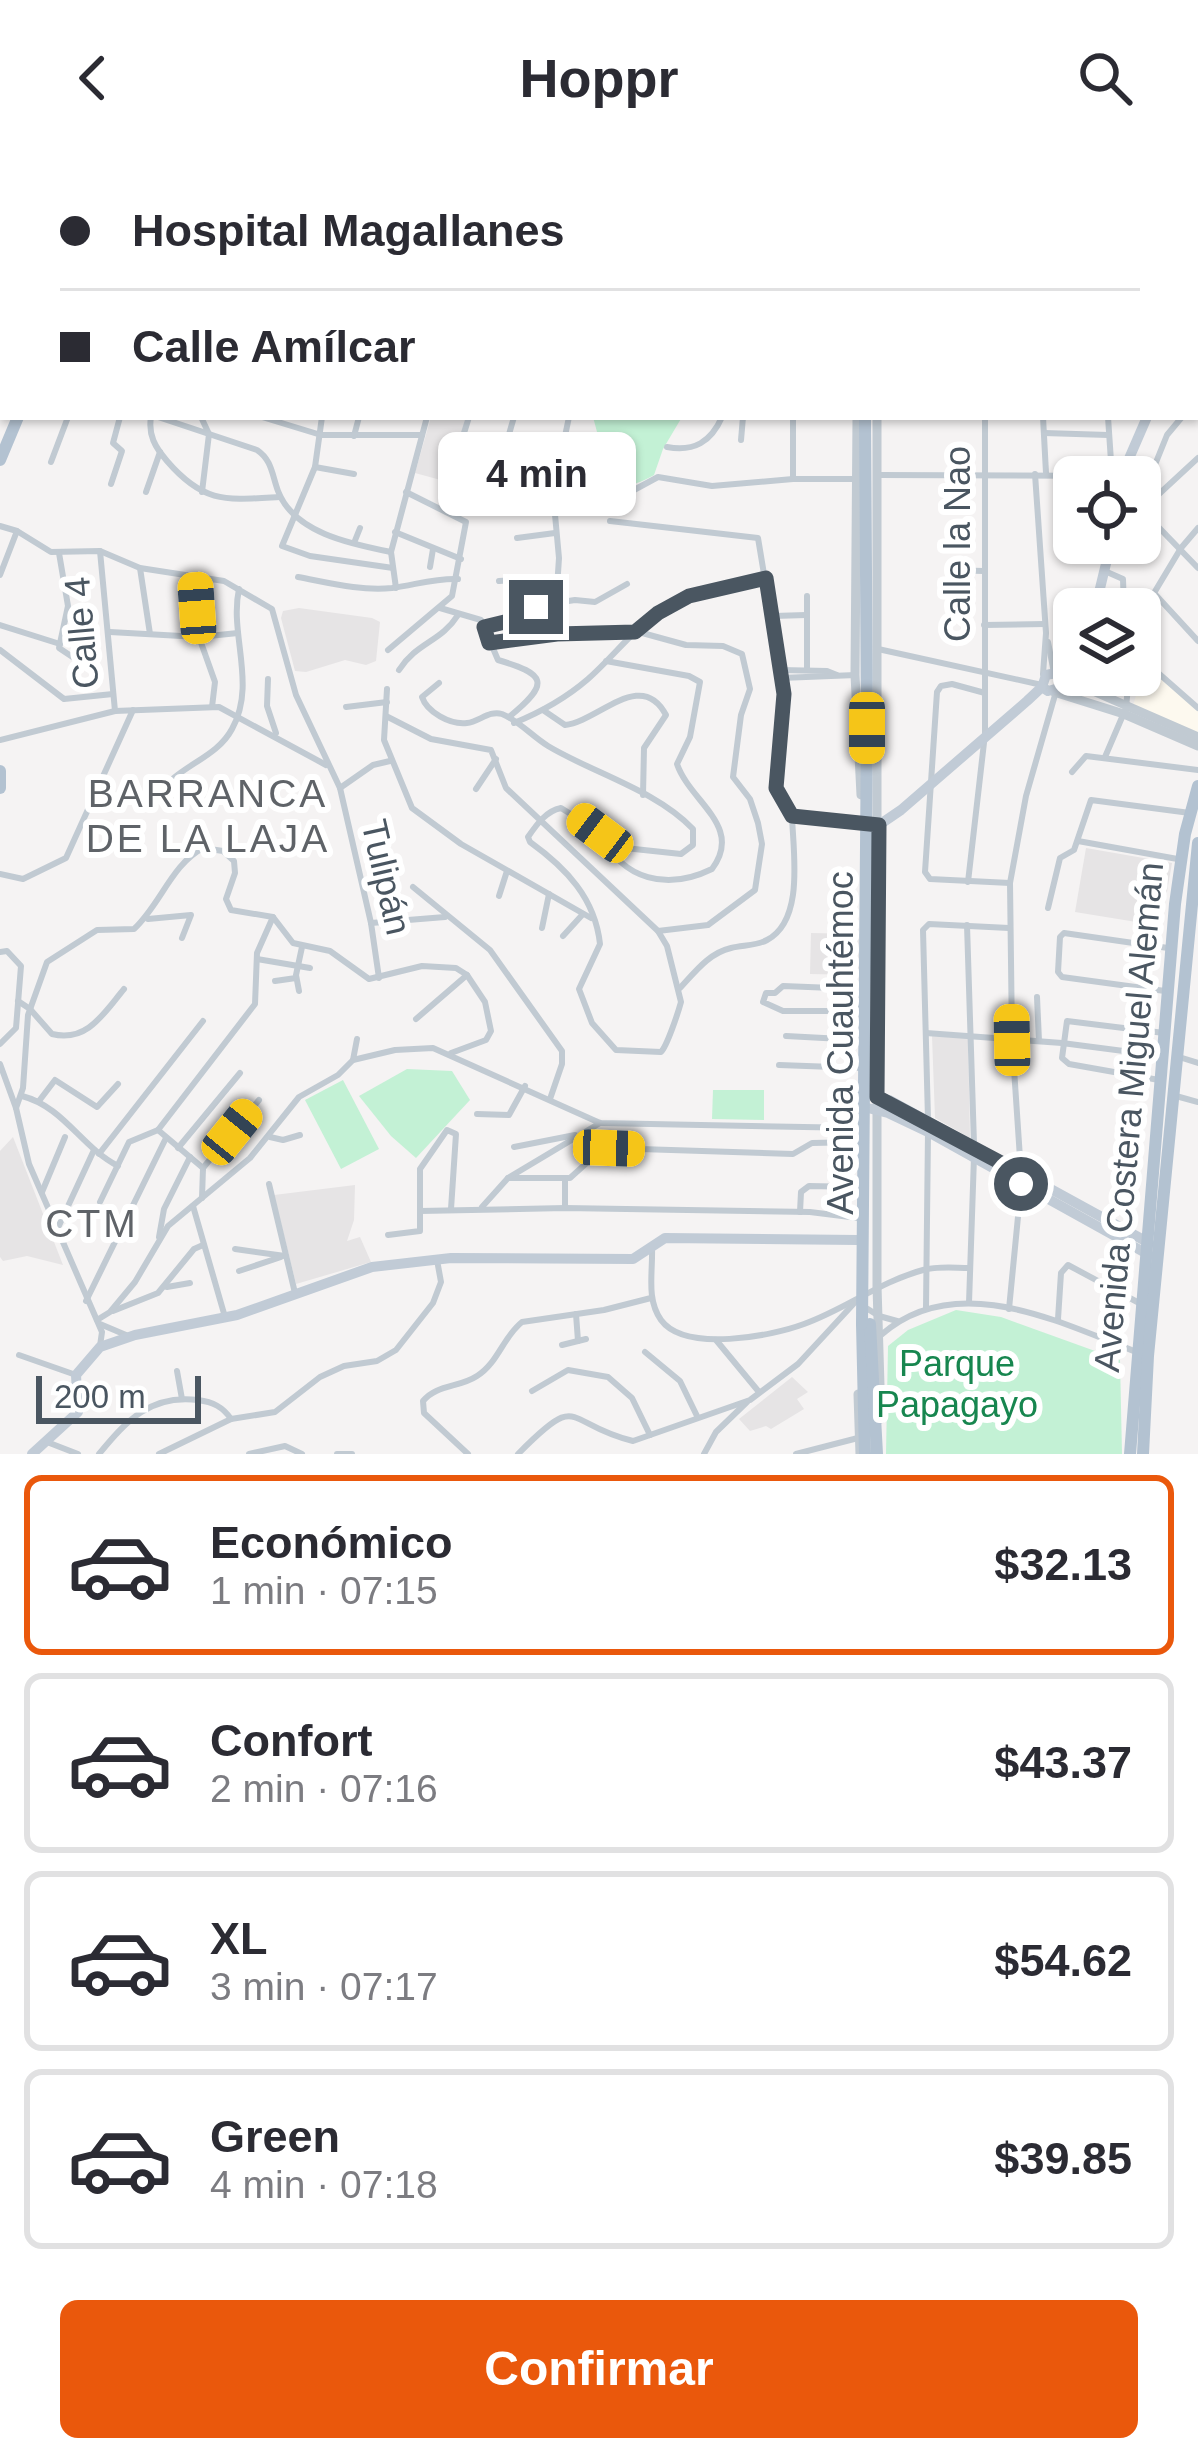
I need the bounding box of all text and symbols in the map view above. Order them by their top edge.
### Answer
icon: back [60,45,126,111]
icon: search [1072,45,1138,111]
text: Hoppr [520,48,678,108]
text: Hospital Magallanes [132,205,565,256]
text: Calle Amílcar [132,321,415,372]
callout: 4 min [437,433,635,517]
street label: Calle la Nao [937,446,978,642]
text: 4 min [486,452,588,495]
map controls [1053,456,1161,696]
button: locate [1053,456,1161,564]
car [177,571,217,645]
street label: Calle 4 [56,575,107,691]
route end [509,580,563,634]
button: layers [1053,588,1161,696]
car [849,692,885,764]
district label: BARRANCA DE LA LAJA [86,772,330,860]
car [560,797,640,869]
street label: Tulipán [353,816,420,939]
street label: Avenida Costera Miguel Alemán [1086,860,1171,1374]
street label: Avenida Cuauhtémoc [820,871,861,1215]
car [993,1004,1031,1076]
car [195,1093,269,1171]
car [572,1129,646,1167]
route start [994,1157,1048,1211]
district label: CTM [45,1202,139,1245]
park label: Parque Papagayo [876,1343,1038,1425]
scale bar [36,1370,201,1423]
text: 200 m [54,1378,146,1415]
icon: car [66,1511,174,1619]
text: Económico [210,1517,453,1568]
text: $32.13 [994,1539,1132,1590]
text: 1 min · 07:15 [210,1569,438,1612]
icon: car [66,1709,174,1817]
text: Confort [210,1715,372,1766]
text: $43.37 [994,1737,1132,1788]
text: 2 min · 07:16 [210,1767,438,1810]
icon: car [66,1907,174,2015]
text: XL [210,1913,268,1964]
text: $54.62 [994,1935,1132,1986]
text: 3 min · 07:17 [210,1965,438,2008]
icon: car [66,2105,174,2213]
text: Green [210,2111,340,2162]
text: $39.85 [994,2133,1132,2184]
text: 4 min · 07:18 [210,2163,438,2206]
button: Confirmar [60,2300,1138,2438]

